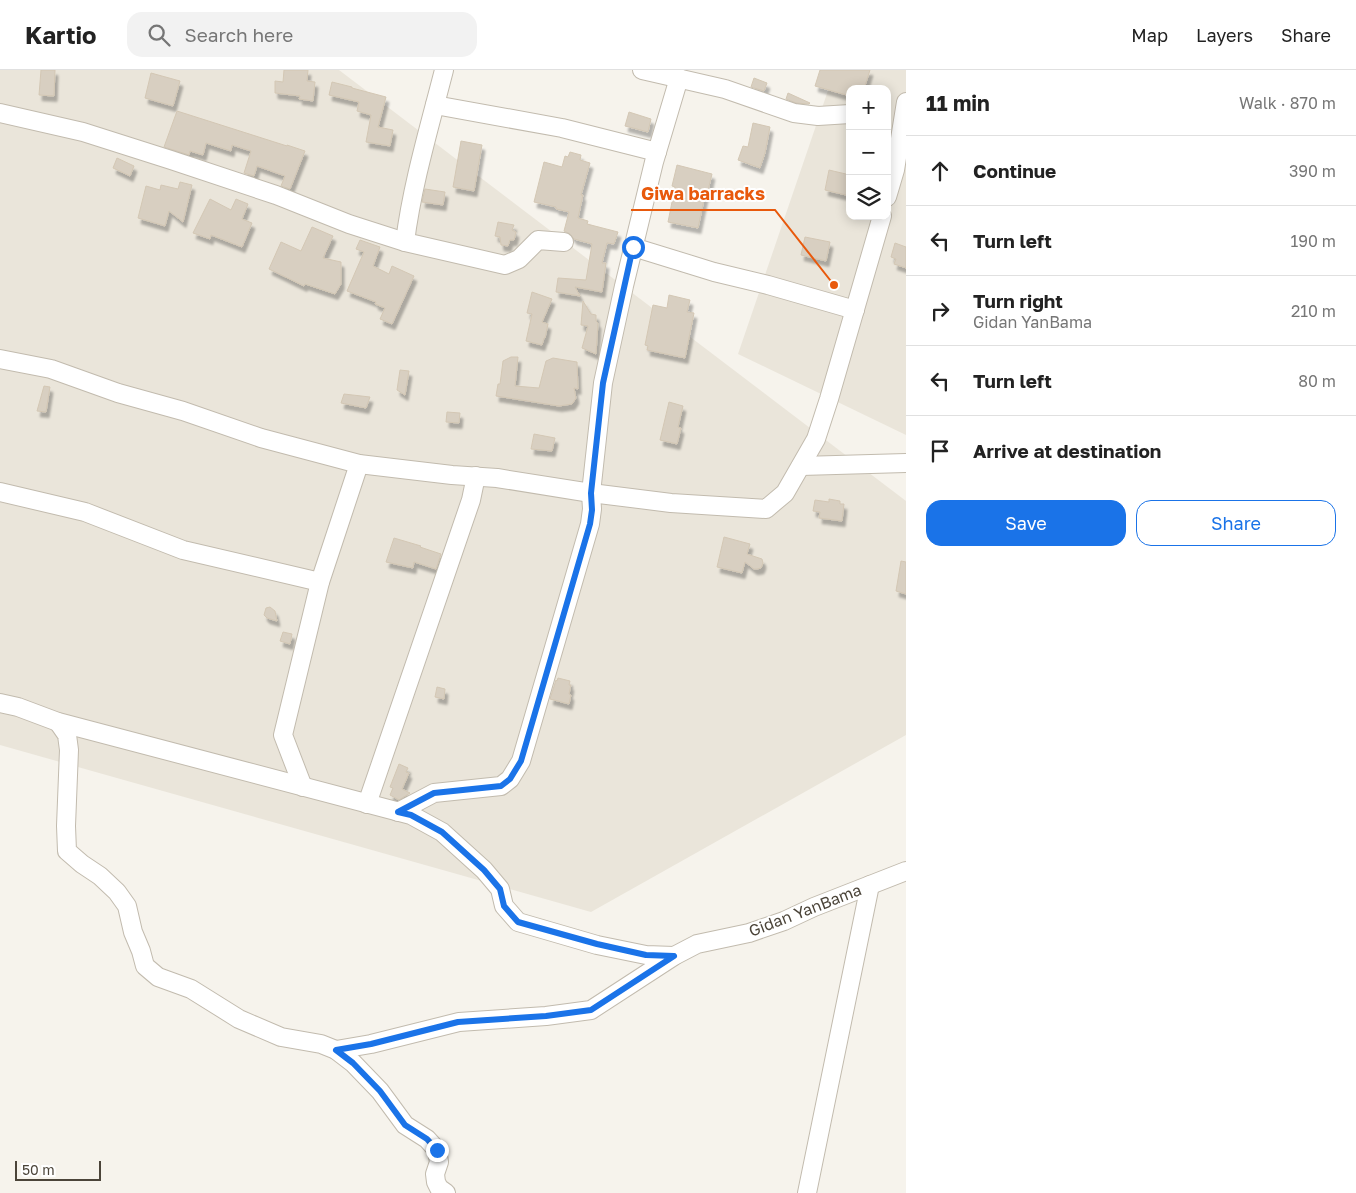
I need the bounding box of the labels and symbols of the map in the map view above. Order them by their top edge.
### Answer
callout: Giwa barracks [631,177,775,210]
text: Giwa barracks [641,182,765,204]
route start [622,236,645,259]
street label: Gidan YanBama [746,879,864,941]
route end [426,1139,449,1162]
scale bar [15,1158,101,1181]

